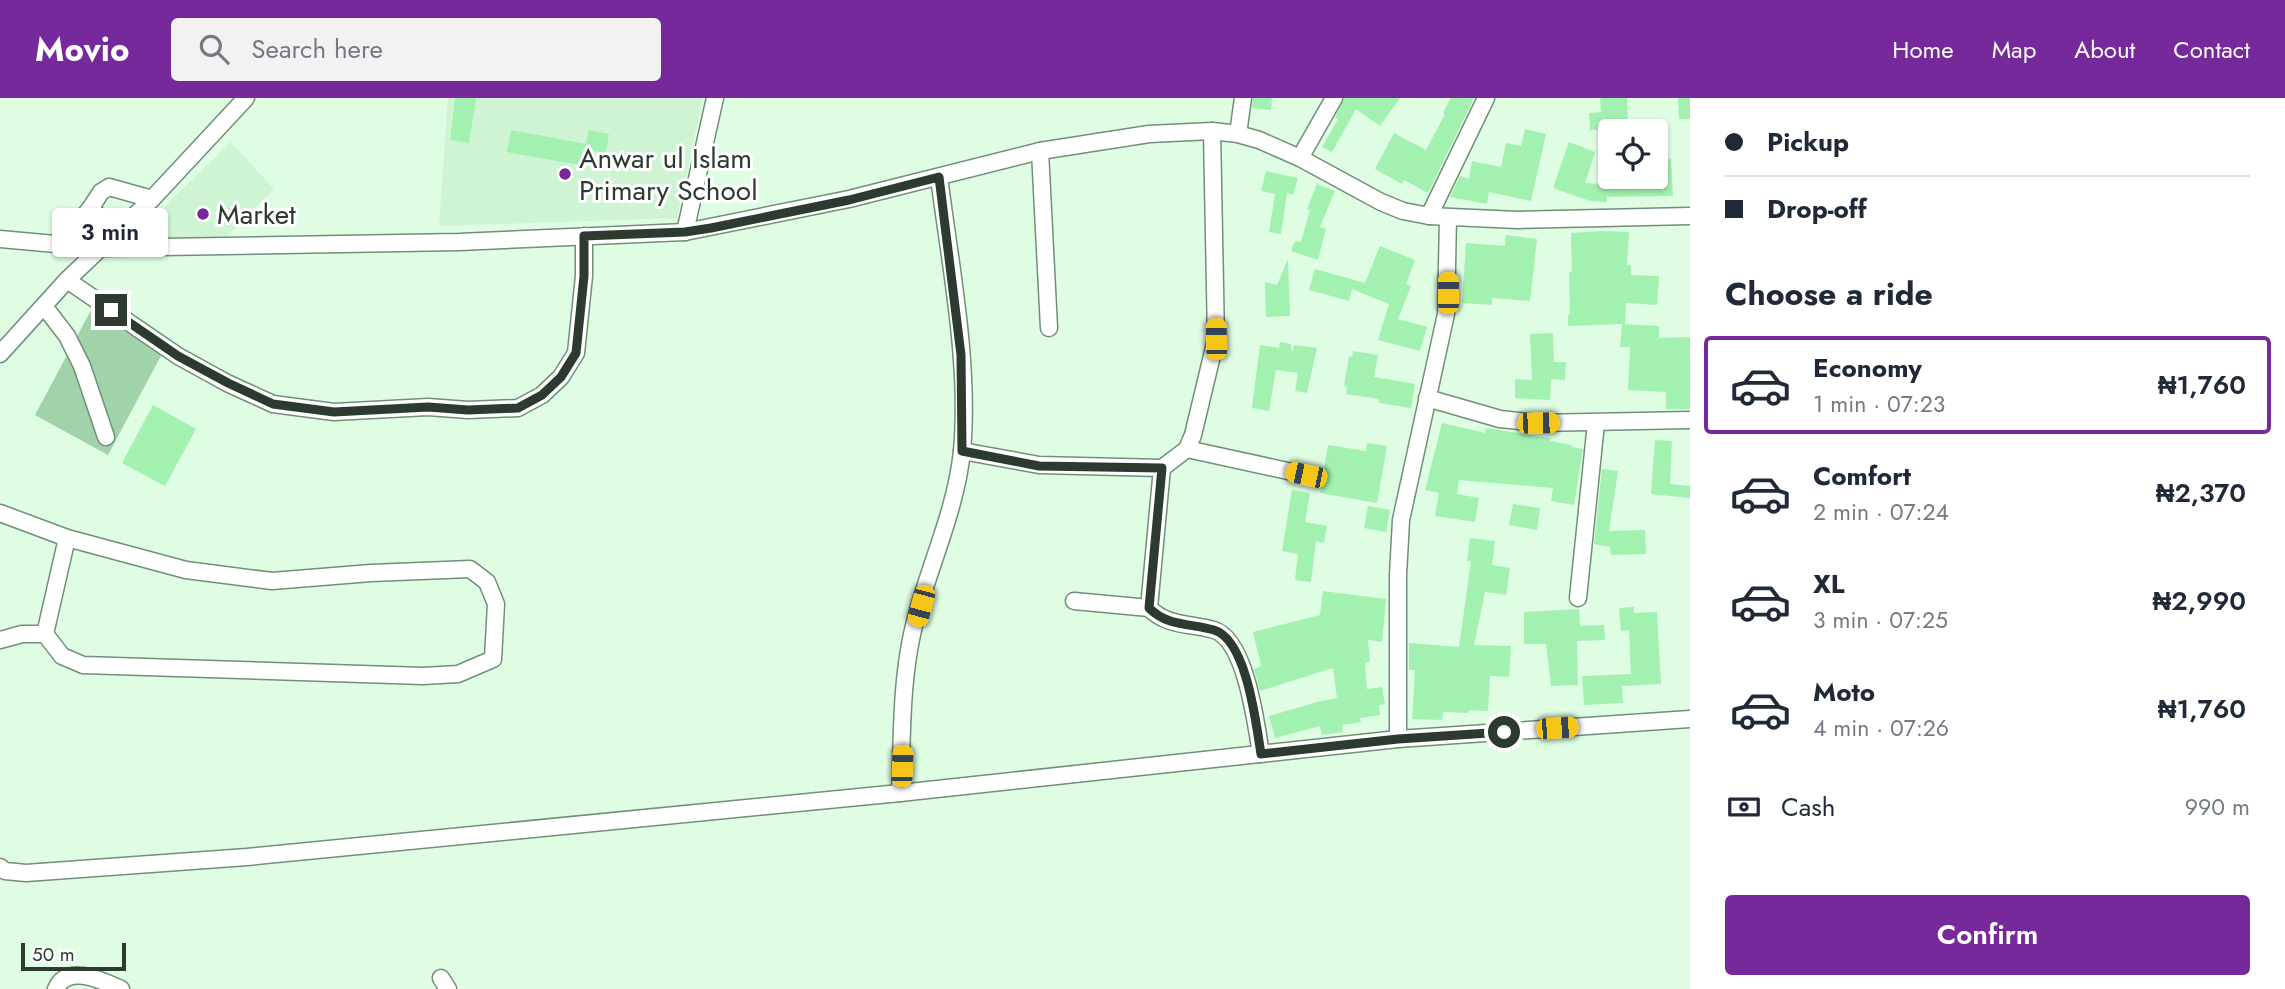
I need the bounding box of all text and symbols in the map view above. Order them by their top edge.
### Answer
search box [171,18,661,81]
text: Movio [35,26,129,73]
icon: search [195,30,233,68]
text: Search here [251,30,383,68]
text: Home [1892,32,1954,67]
text: Map [1992,32,2036,67]
text: About [2074,32,2135,67]
text: Contact [2173,32,2250,67]
map controls [1598,119,1668,189]
button: locate [1598,119,1668,189]
text: Pickup [1767,123,1849,161]
place label: Anwar ul Islam Primary School [579,138,758,211]
marker: Anwar ul Islam Primary School [557,166,573,182]
text: Drop-off [1767,190,1867,228]
place label: Market [217,194,296,235]
marker: Market [195,206,211,222]
callout: 3 min [53,208,169,258]
text: 3 min [81,215,139,249]
text: Choose a ride [1725,271,1933,317]
car [1438,272,1459,314]
route end [95,294,127,326]
car [1206,318,1227,360]
text: Economy [1813,349,1922,387]
icon: car [1729,354,1792,417]
text: ₦1,760 [2158,366,2246,404]
text: 1 min · 07:23 [1813,387,1945,421]
car [1517,412,1560,434]
text: Comfort [1813,457,1911,495]
car [1284,460,1329,490]
icon: car [1729,462,1792,525]
text: ₦2,370 [2156,474,2246,512]
text: 2 min · 07:24 [1813,495,1949,529]
text: XL [1813,565,1845,603]
icon: car [1729,570,1792,633]
text: ₦2,990 [2153,582,2246,620]
car [906,583,937,629]
text: 3 min · 07:25 [1813,603,1948,637]
text: Moto [1813,673,1875,711]
icon: car [1729,678,1792,741]
text: ₦1,760 [2158,690,2246,728]
text: 4 min · 07:26 [1813,711,1949,745]
route start [1488,716,1520,748]
car [1536,716,1579,740]
car [891,745,914,787]
icon: cash [1725,788,1763,826]
text: Cash [1781,788,1835,826]
text: 990 m [2185,790,2250,824]
button: Confirm [1725,895,2250,975]
scale bar [21,940,126,972]
text: 50 m [32,941,75,968]

